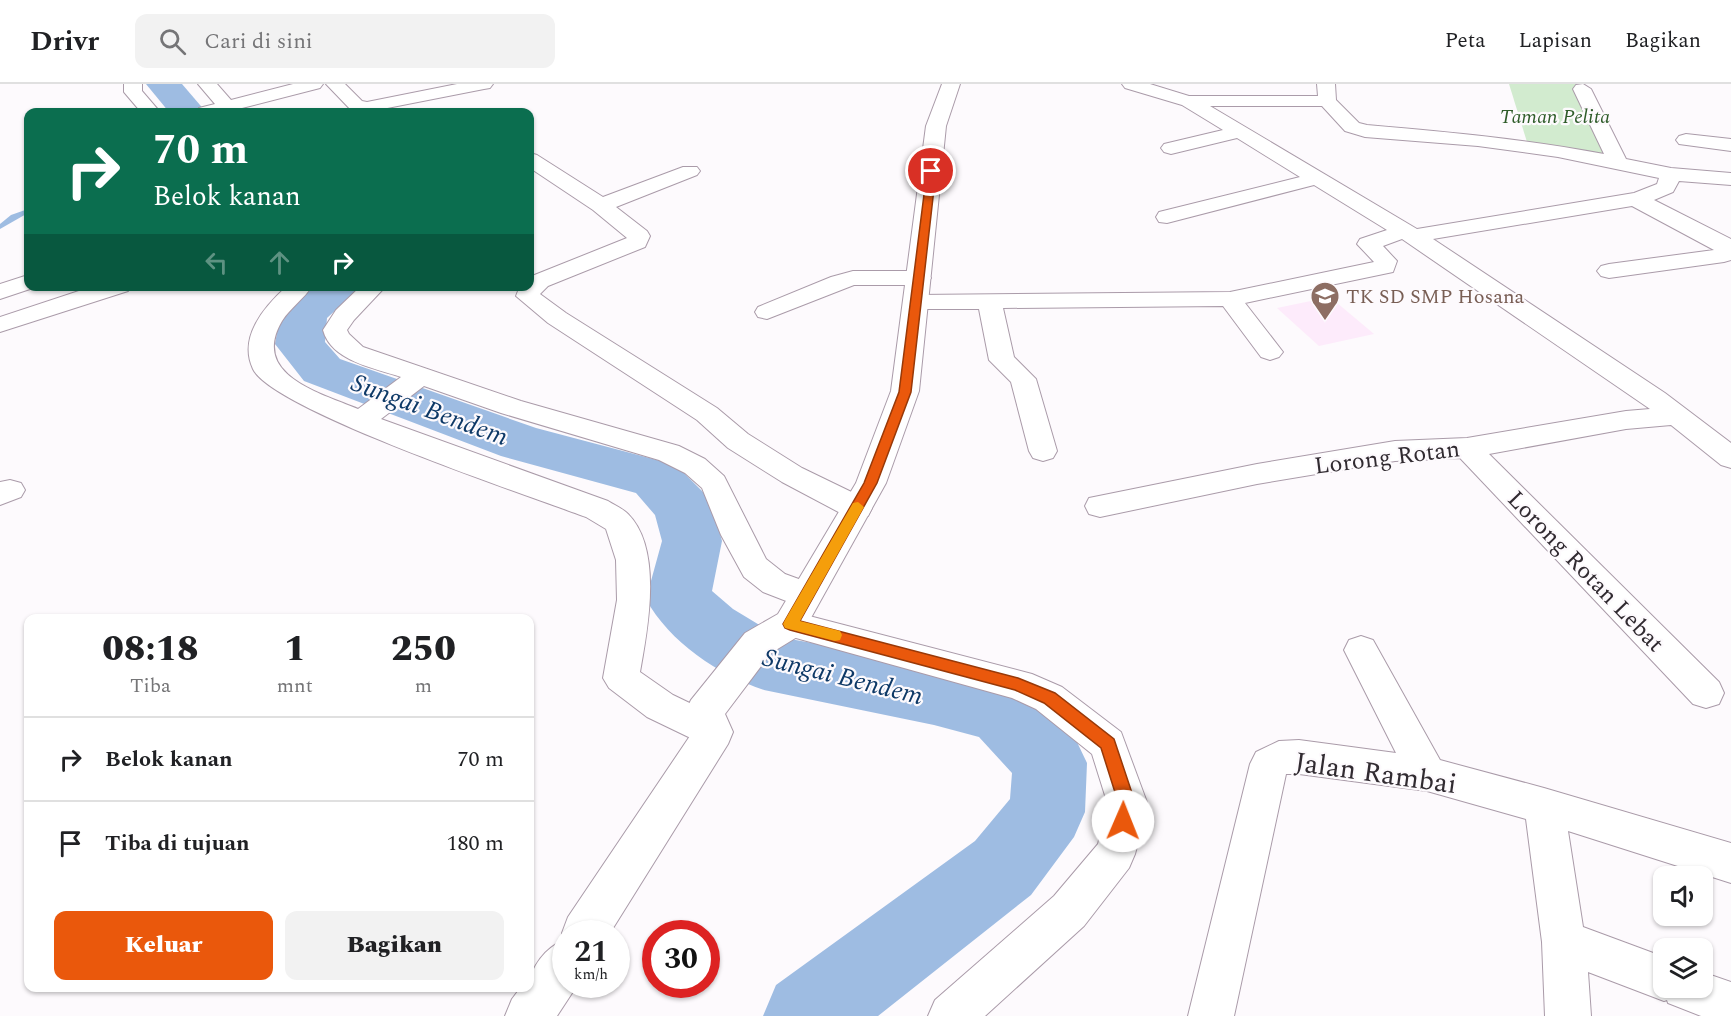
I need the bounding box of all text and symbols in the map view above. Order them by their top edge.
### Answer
search box [135,14,555,68]
text: Drivr [30,20,99,63]
icon: search [156,25,189,58]
text: Cari di sini [204,25,313,58]
text: Peta [1445,25,1485,57]
text: Lapisan [1518,25,1592,57]
text: Bagikan [1625,25,1701,57]
park label: Taman Pelita [1500,102,1610,132]
text: 70 m [153,119,248,182]
icon: right [54,132,132,210]
pin [905,145,956,196]
icon: arrive [914,154,947,187]
text: Belok kanan [153,176,301,218]
icon: left [200,246,233,279]
icon: ahead [263,246,296,279]
icon: right [326,246,359,279]
school or university icon: TK SD SMP Hosana [1309,280,1341,322]
place label: TK SD SMP Hosana [1346,282,1524,312]
water label: Sungai Bendem [346,363,514,457]
street label: Lorong Rotan [1312,431,1462,485]
street label: Lorong Rotan Lebat [1498,483,1672,661]
text: 08:18 [102,622,199,677]
text: 1 [284,622,306,677]
text: 250 [391,622,456,677]
water label: Sungai Bendem [758,638,927,716]
text: Tiba [130,671,171,701]
text: mnt [277,671,313,701]
text: m [415,671,432,701]
street label: Jalan Rambai [1292,741,1460,806]
icon: right [54,743,87,776]
text: Belok kanan [105,743,233,776]
text: 70 m [458,743,504,776]
position arrow [1091,789,1155,853]
icon: arrive [54,827,87,860]
text: Tiba di tujuan [105,827,250,860]
text: 180 m [447,827,504,860]
map controls [1653,866,1713,998]
button: sound [1653,866,1713,926]
button: Keluar [54,911,273,980]
button: Bagikan [285,911,504,980]
speed limit sign: 30 [642,920,720,998]
text: 21 [574,929,608,975]
button: layers [1653,938,1713,998]
text: km/h [574,963,608,986]

